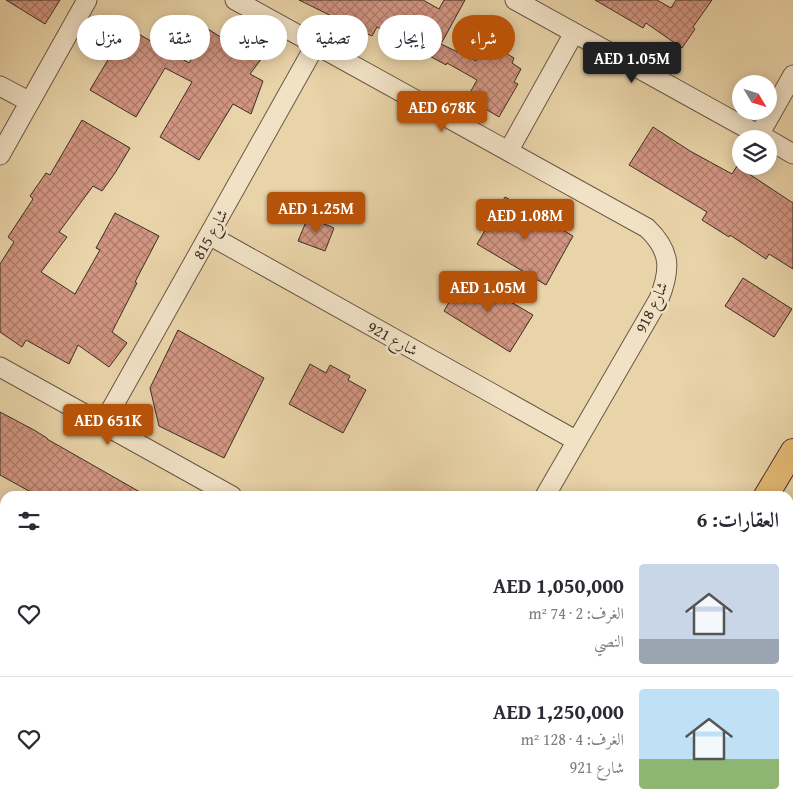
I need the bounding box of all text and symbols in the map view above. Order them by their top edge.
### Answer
chip: منزل [77,15,140,60]
chip: شقة [150,15,210,60]
chip: جديد [220,15,287,60]
chip: تصفية [297,15,368,60]
chip: إيجار [378,15,442,60]
chip: شراء [452,15,515,60]
pin: AED 1.05M [575,42,689,84]
text: AED 1.05M [594,46,670,70]
north arrow [732,75,778,120]
map controls [732,75,777,175]
pin: AED 678K [390,90,494,133]
text: AED 678K [408,95,476,119]
button: layers [732,130,777,175]
pin: AED 1.25M [259,192,373,234]
text: AED 1.25M [278,196,354,220]
pin: AED 1.08M [468,198,582,241]
text: AED 1.08M [487,203,563,227]
street label: شارع 815 [186,204,235,265]
pin: AED 1.05M [431,270,545,313]
text: AED 1.05M [450,275,526,299]
street label: شارع 918 [628,277,676,338]
street label: شارع 921 [362,314,423,363]
pin: AED 651K [56,404,160,446]
text: AED 651K [74,408,142,432]
text: العقارات: 6 [697,504,779,535]
icon: filters [15,507,43,535]
text: AED 1,050,000 [493,570,624,601]
icon: home [679,584,739,644]
icon: heart [15,600,43,628]
text: الغرف: 2 · 74 m² [528,601,624,625]
text: النصي [594,629,624,653]
text: AED 1,250,000 [493,696,624,727]
icon: home [679,709,739,769]
icon: heart [15,725,43,753]
text: الغرف: 4 · 128 m² [521,727,624,751]
text: شارع 921 [570,755,624,779]

